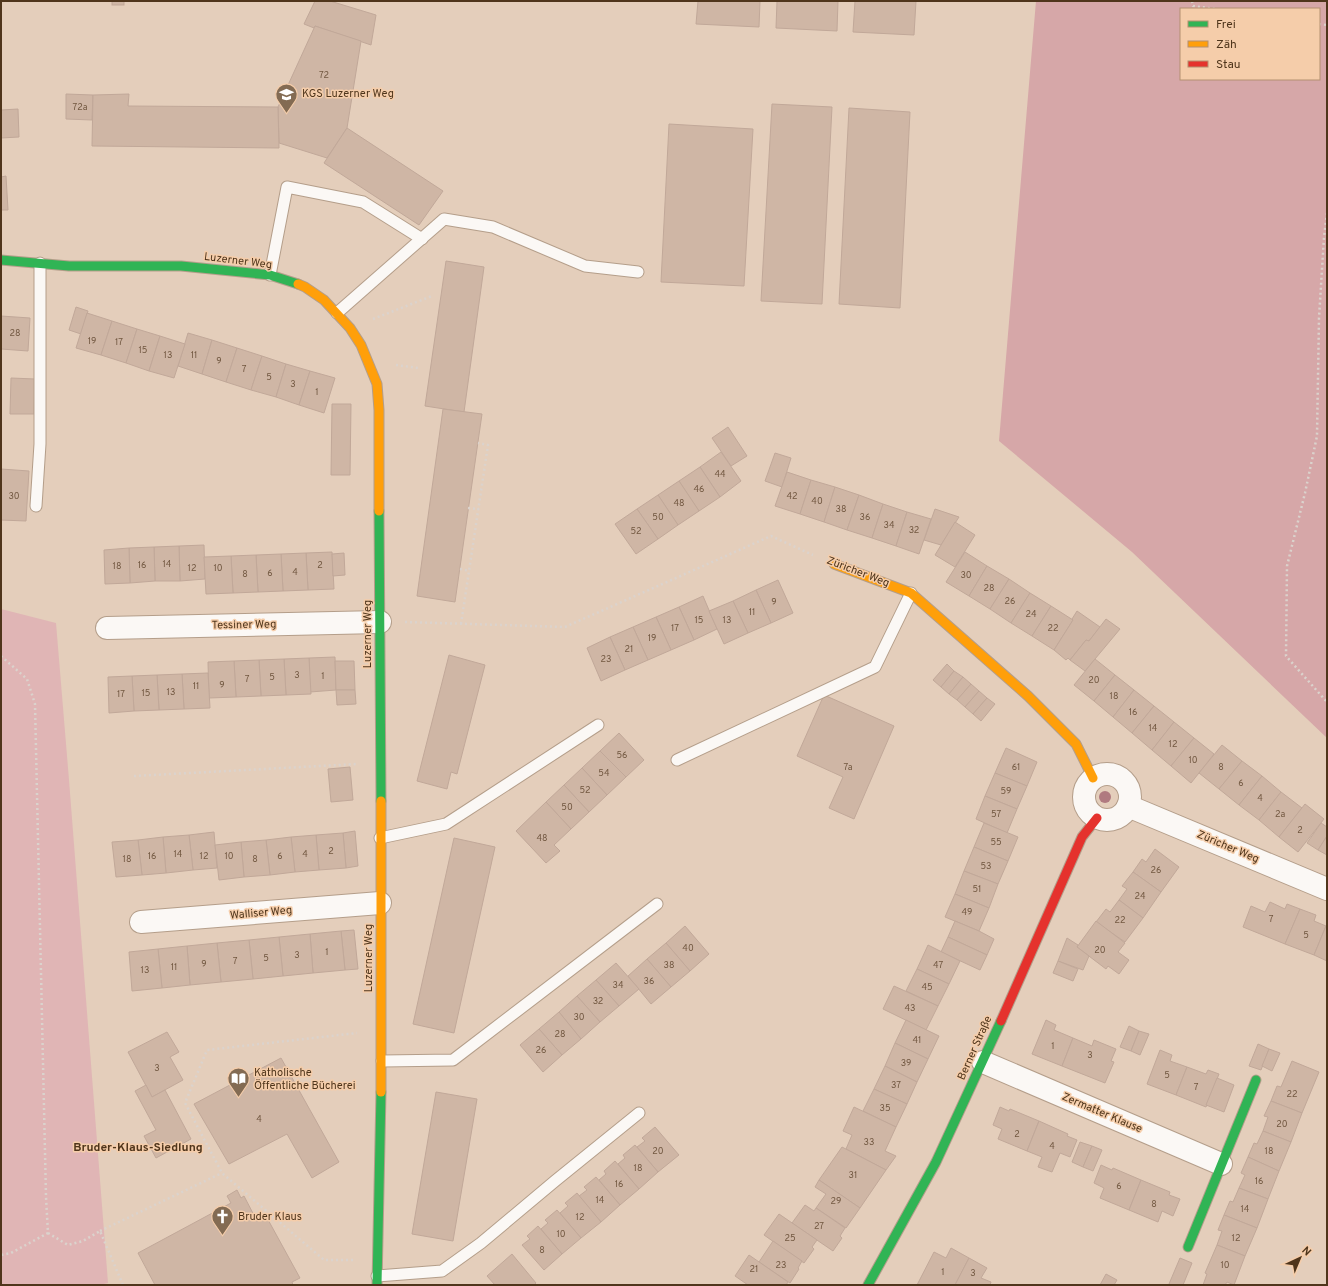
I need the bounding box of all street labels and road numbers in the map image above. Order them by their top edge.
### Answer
street label: Luzerner Weg [203,250,273,272]
street label: Züricher Weg [825,554,891,590]
street label: Luzerner Weg [361,600,375,668]
street label: Tessiner Weg [212,617,276,633]
street label: Züricher Weg [1195,828,1261,866]
street label: Walliser Weg [229,903,293,923]
street label: Luzerner Weg [362,924,376,992]
street label: Berner Straße [955,1014,995,1082]
street label: Zermatter Klause [1060,1090,1144,1136]

